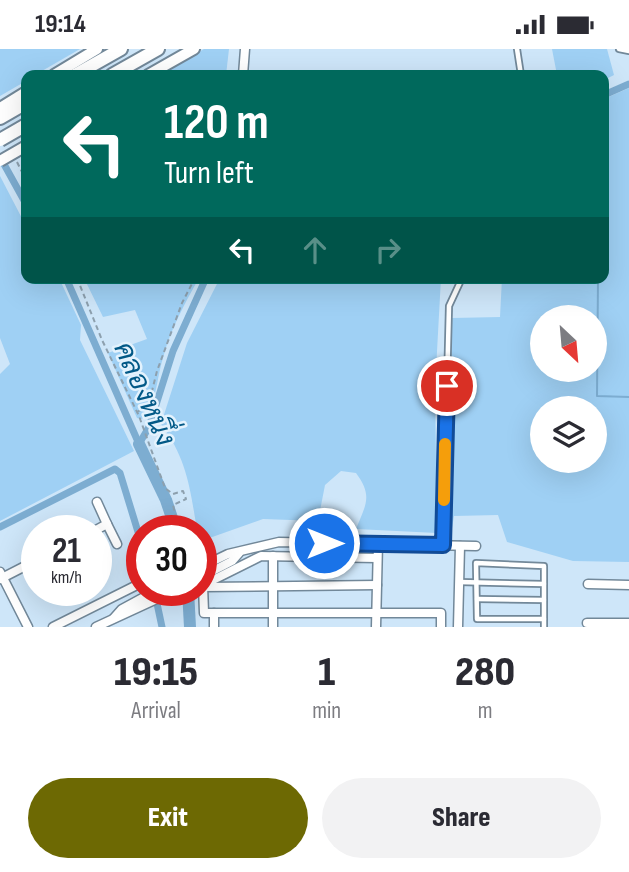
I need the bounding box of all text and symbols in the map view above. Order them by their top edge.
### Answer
text: 19:14 [35,9,86,40]
text: 120 m [164,94,269,153]
icon: left [49,98,140,189]
text: Turn left [164,154,254,193]
icon: left [223,231,261,269]
icon: ahead [296,231,334,269]
icon: right [369,231,407,269]
north arrow [530,305,607,381]
map controls [530,305,607,473]
water label: คลองหนึ่ง [106,333,190,451]
pin [417,356,477,416]
icon: arrive [428,367,466,405]
button: layers [530,396,607,473]
position arrow [287,506,361,580]
speed limit sign: 30 [126,515,217,606]
text: 21 [52,530,81,573]
text: km/h [51,567,82,588]
text: 19:15 [114,647,198,698]
text: 1 [318,647,335,698]
text: 280 [455,647,515,698]
text: Arrival [131,697,181,725]
text: min [312,697,341,725]
text: m [478,697,492,725]
button: Exit [28,778,308,858]
button: Share [322,778,601,858]

